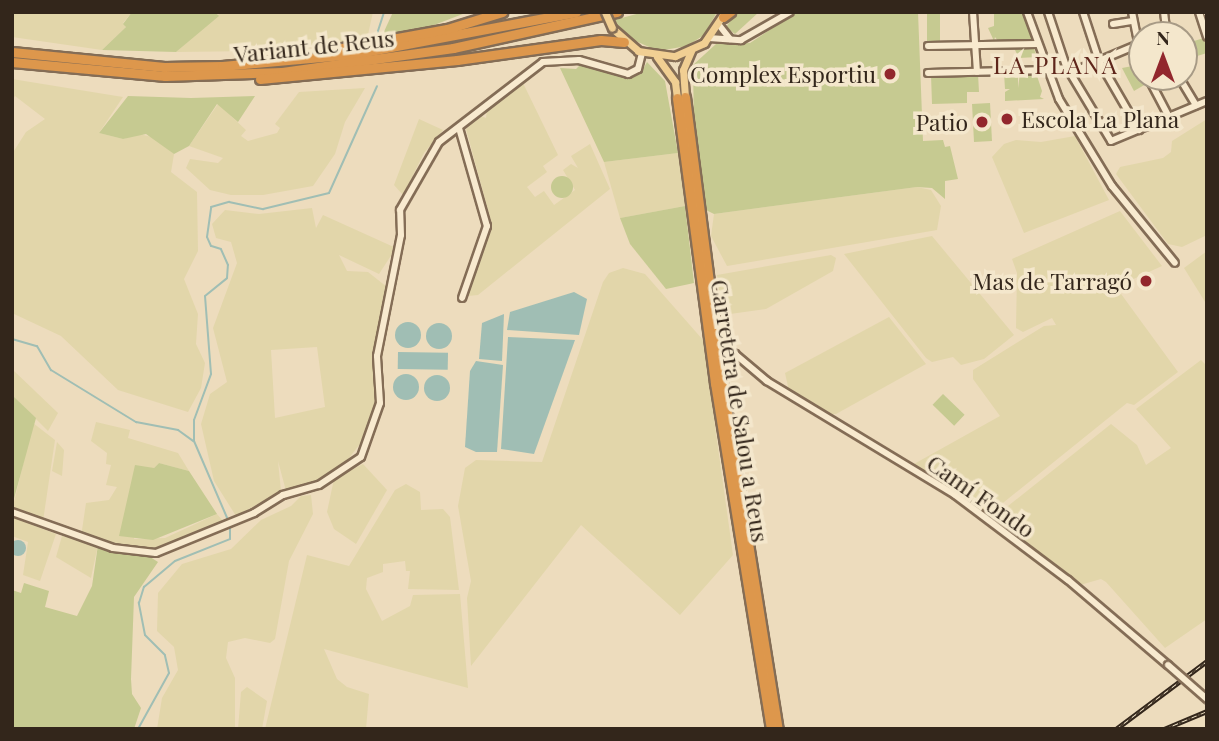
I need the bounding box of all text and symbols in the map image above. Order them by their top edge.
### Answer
north arrow [1128,21,1198,91]
street label: Variant de Reus [232,24,396,68]
text: N [1156,24,1170,50]
district label: LA PLANA [994,51,1118,79]
place label: Complex Esportiu [690,60,876,88]
marker: Complex Esportiu [882,66,898,82]
place label: Escola La Plana [1021,105,1180,133]
place label: Patio [916,108,968,136]
marker: Escola La Plana [999,111,1015,127]
marker: Patio [974,114,990,130]
place label: Mas de Tarragó [972,267,1132,295]
marker: Mas de Tarragó [1138,273,1154,289]
street label: Carretera de Salou a Reus [706,277,774,545]
street label: Camí Fondo [922,449,1040,543]

